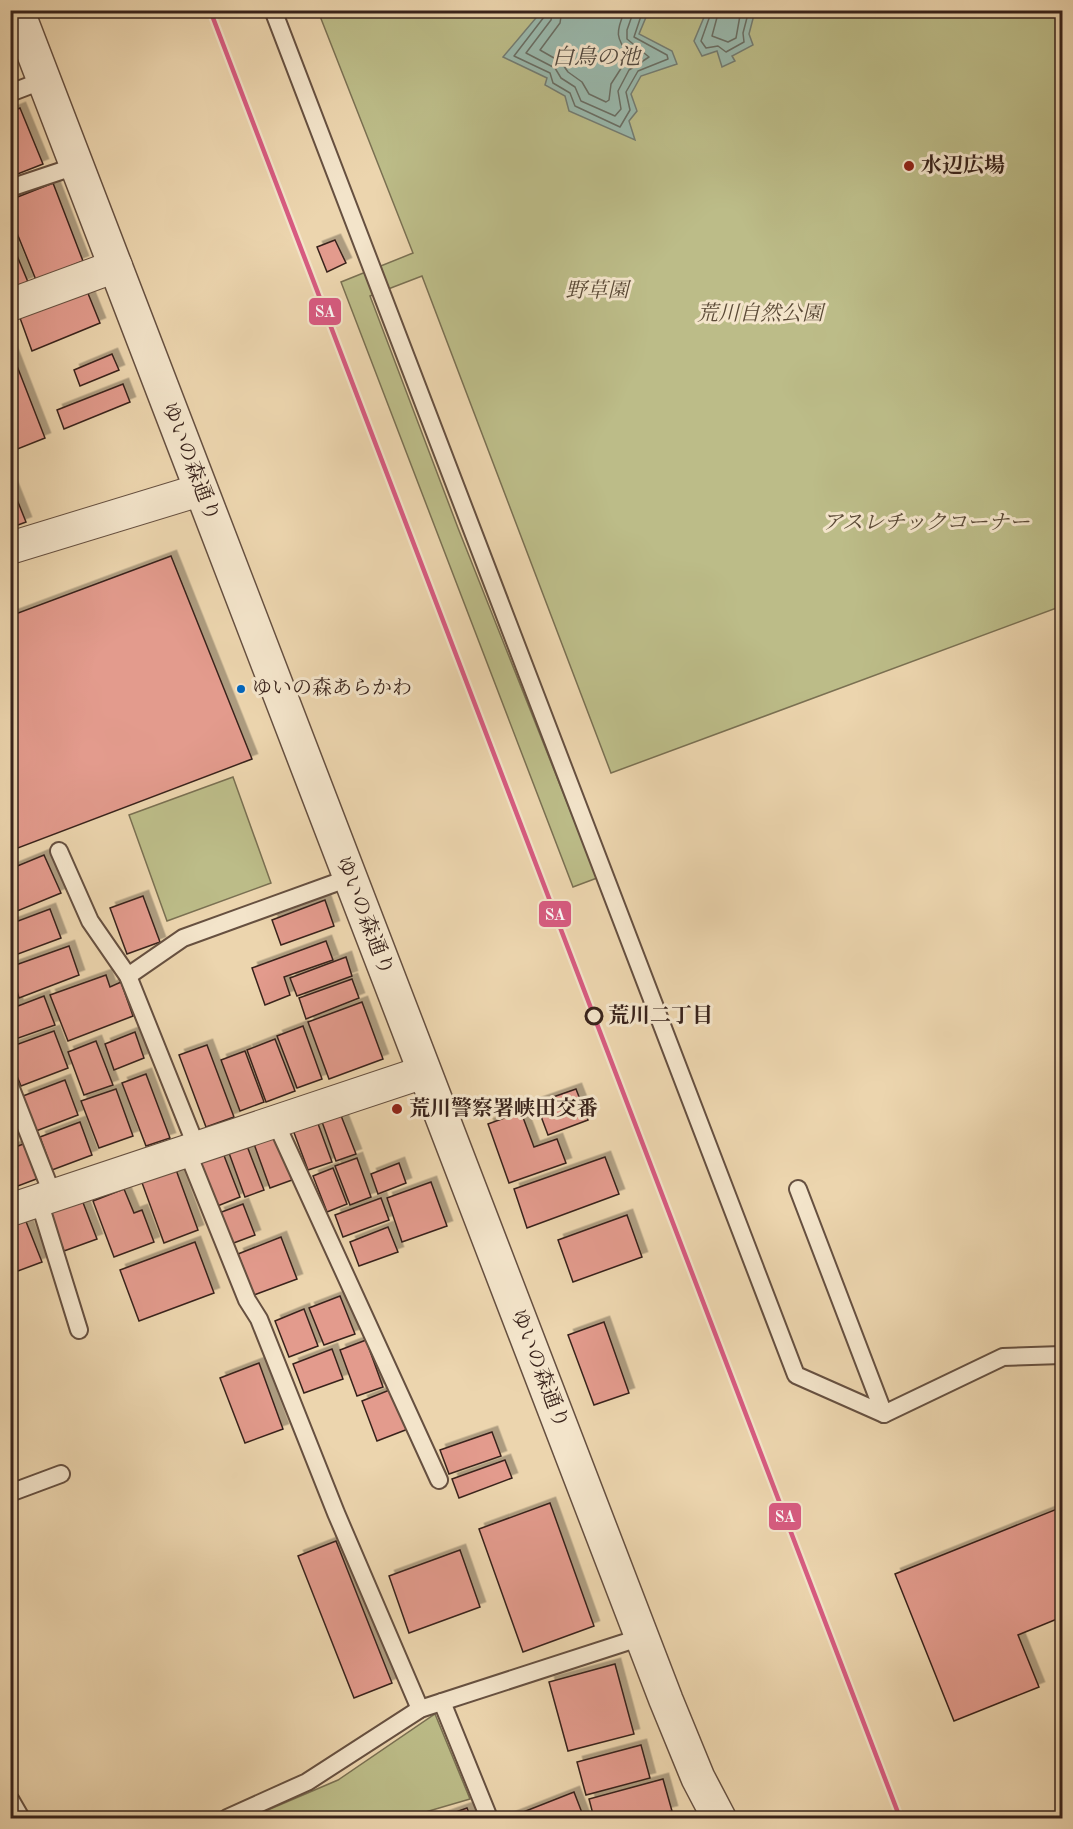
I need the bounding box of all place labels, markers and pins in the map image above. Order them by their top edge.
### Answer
place label: 水辺広場 [921,154,1005,177]
marker: 水辺広場 [902,159,916,173]
place label: ゆいの森あらかわ [252,677,412,699]
marker: ゆいの森あらかわ [235,683,247,695]
place label: 荒川二丁目 [608,1004,713,1027]
marker: 荒川二丁目 [585,1007,603,1025]
place label: 荒川警察署峡田交番 [409,1096,598,1120]
marker: 荒川警察署峡田交番 [390,1102,404,1116]

